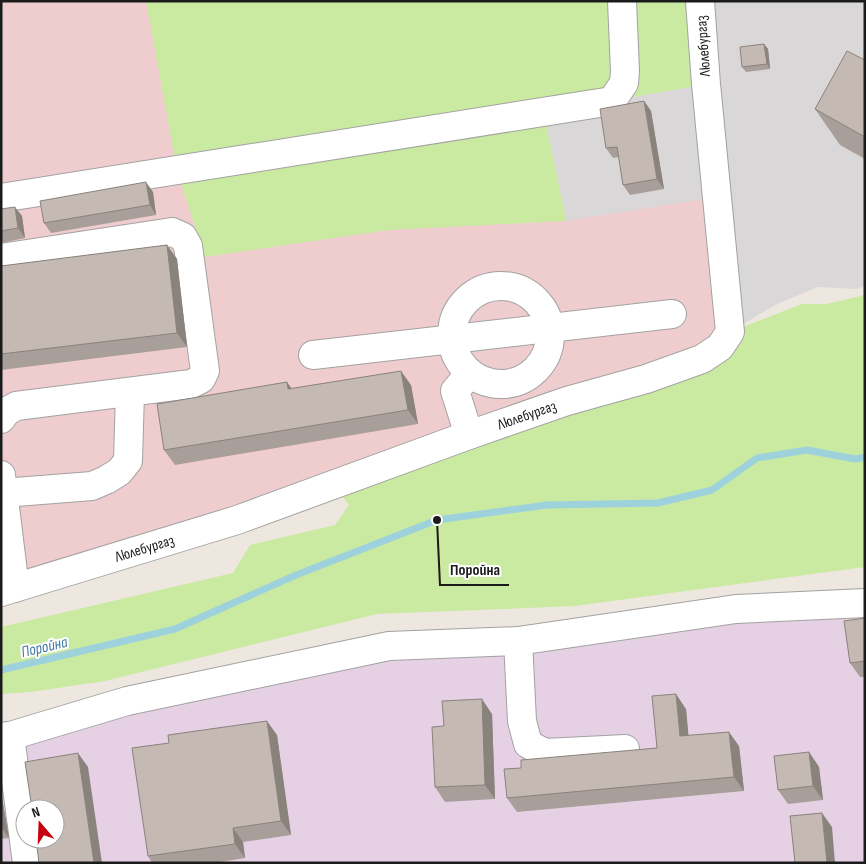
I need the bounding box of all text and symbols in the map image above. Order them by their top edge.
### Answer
street label: Люлебургаз [692,15,715,78]
street label: Люлебургаз [494,396,559,435]
street label: Люлебургаз [112,531,177,567]
callout: Поройна [440,554,509,585]
text: Поройна [450,561,500,580]
water label: Поройна [19,633,70,662]
north arrow [15,799,65,849]
text: N [30,803,42,821]

